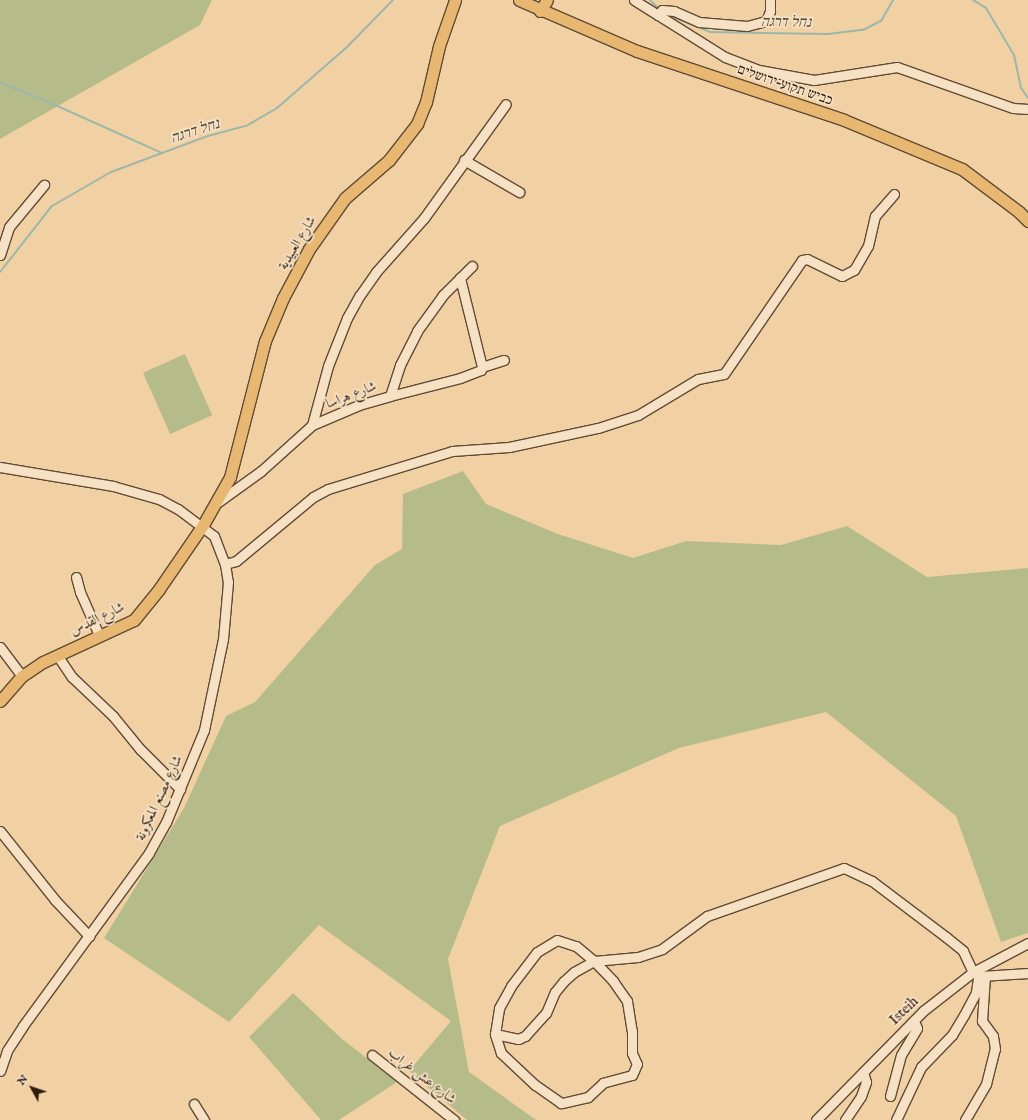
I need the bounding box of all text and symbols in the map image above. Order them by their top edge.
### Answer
water label: נחל דרגה [761,13,811,31]
street label: כביש תקוע–ירושלים [735,61,835,109]
water label: נחל דרגה [168,115,222,147]
street label: شارع العبيدية [275,213,319,273]
street label: شارع هراسا [323,378,379,412]
street label: شارع القدس [67,599,127,639]
street label: شارع مصنع المعكرونة [132,753,186,843]
street label: Isteih [886,993,922,1029]
street label: شارع عش غراب [385,1044,459,1108]
north arrow [12,1068,52,1108]
text: N [14,1072,31,1088]

